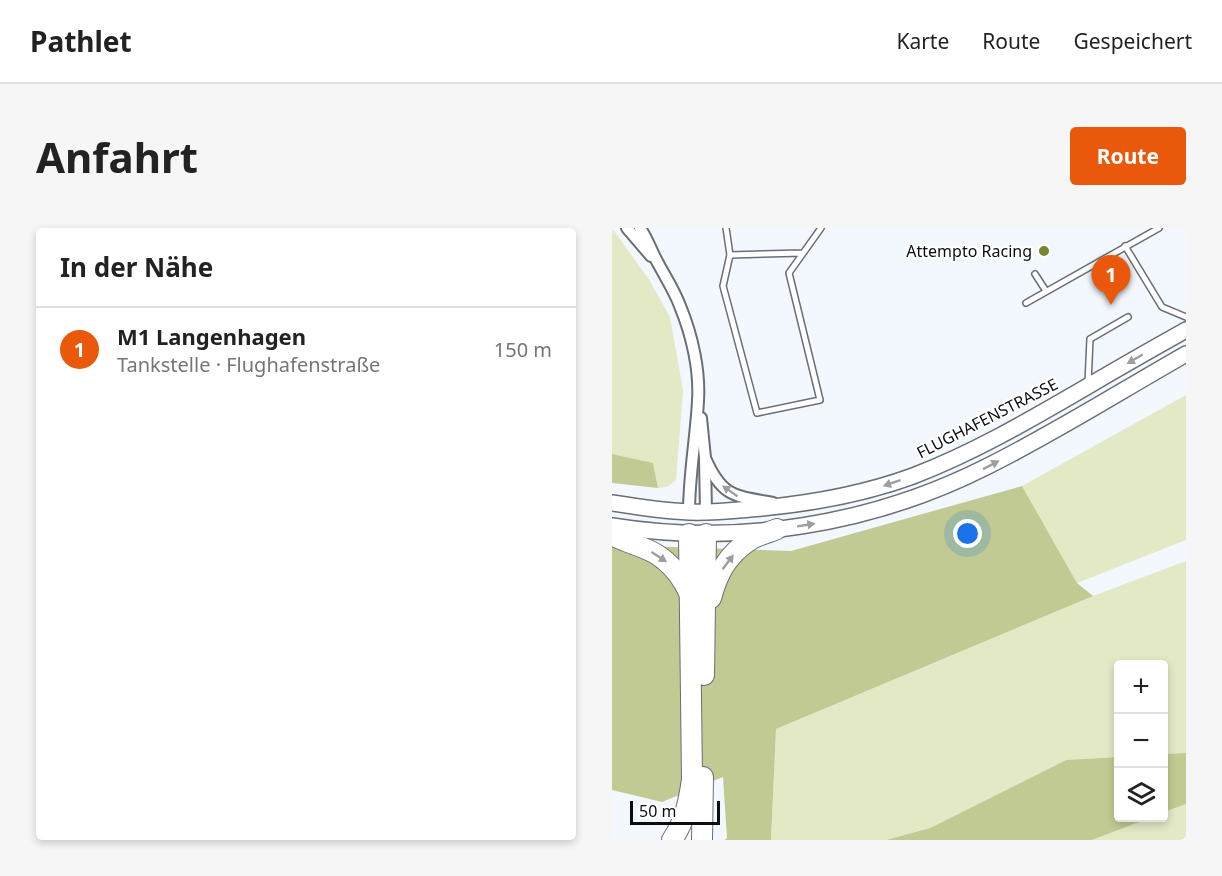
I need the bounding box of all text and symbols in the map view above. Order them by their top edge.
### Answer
text: Pathlet [30,22,132,60]
text: Karte [896,27,949,55]
text: Route [982,27,1040,55]
text: Gespeichert [1073,27,1192,55]
button: Route [1070,127,1186,185]
text: Anfahrt [36,128,198,185]
place label: Attempto Racing [906,240,1032,262]
marker: Attempto Racing [1037,244,1051,258]
text: In der Nähe [60,249,213,285]
pin: 1 [1092,256,1130,305]
text: M1 Langenhagen [117,321,306,351]
text: 1 [74,336,85,363]
text: 150 m [494,336,552,363]
text: Tankstelle · Flughafenstraße [117,351,380,378]
one-way arrow [1126,354,1143,364]
street label: FLUGHAFENSTRASSE [913,373,1061,463]
one-way arrow [982,460,999,470]
one-way arrow [883,478,901,488]
one-way arrow [721,485,738,496]
your location [953,519,982,548]
one-way arrow [797,520,816,529]
one-way arrow [650,551,666,563]
one-way arrow [722,554,734,570]
map controls [1114,660,1168,822]
button: + [1114,660,1168,714]
button: − [1114,714,1168,768]
button: layers [1114,768,1168,822]
scale bar [630,798,720,826]
text: 50 m [639,800,676,822]

